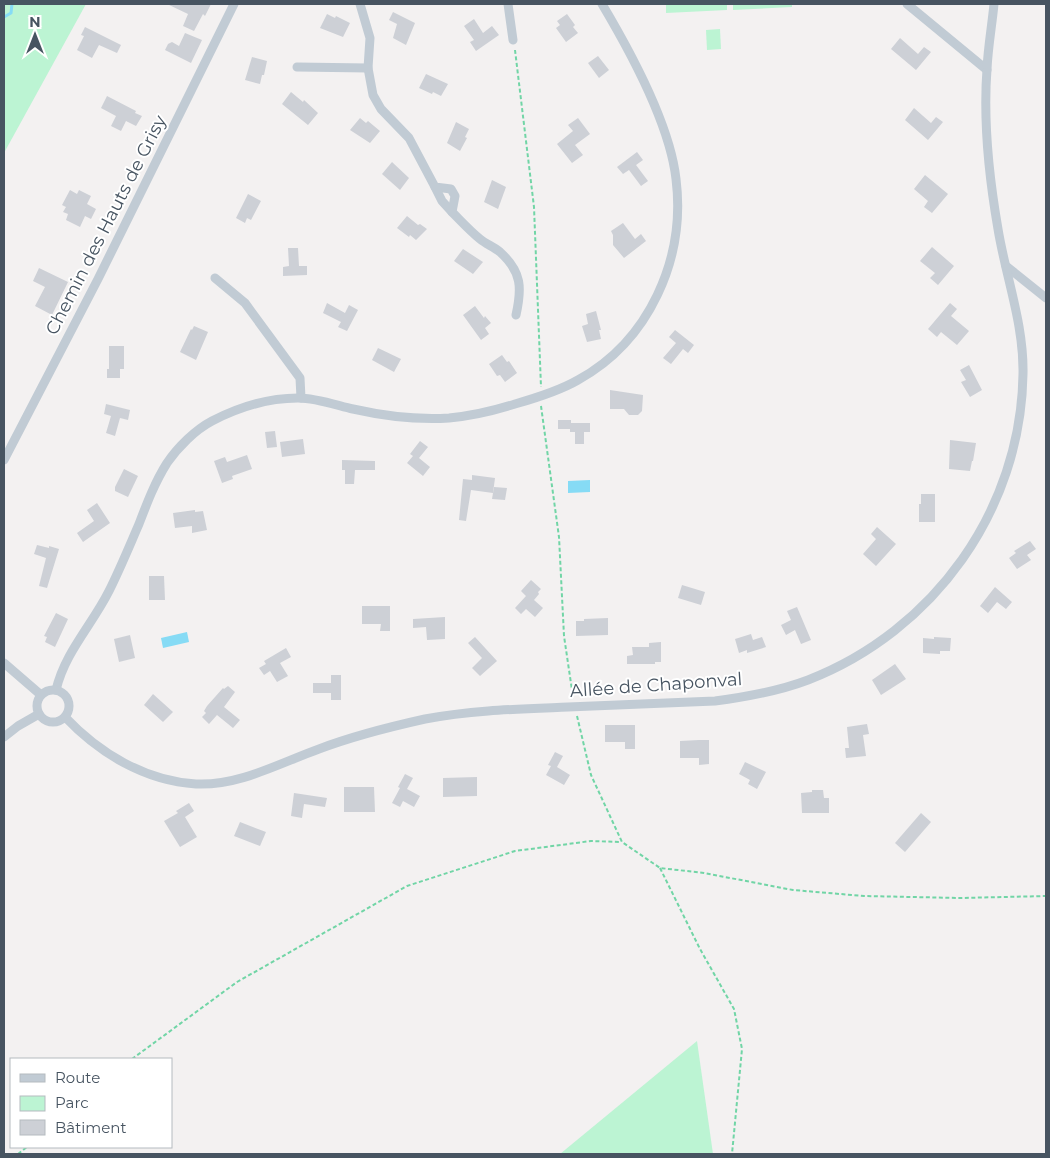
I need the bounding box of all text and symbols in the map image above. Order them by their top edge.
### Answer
north arrow [10,10,60,60]
text: N [29,13,41,31]
street label: Chemin des Hauts de Grisy [41,111,171,338]
street label: Allée de Chaponval [569,668,743,702]
legend [10,1058,172,1148]
text: Route [55,1068,100,1087]
text: Parc [55,1093,89,1112]
text: Bâtiment [55,1118,127,1137]

